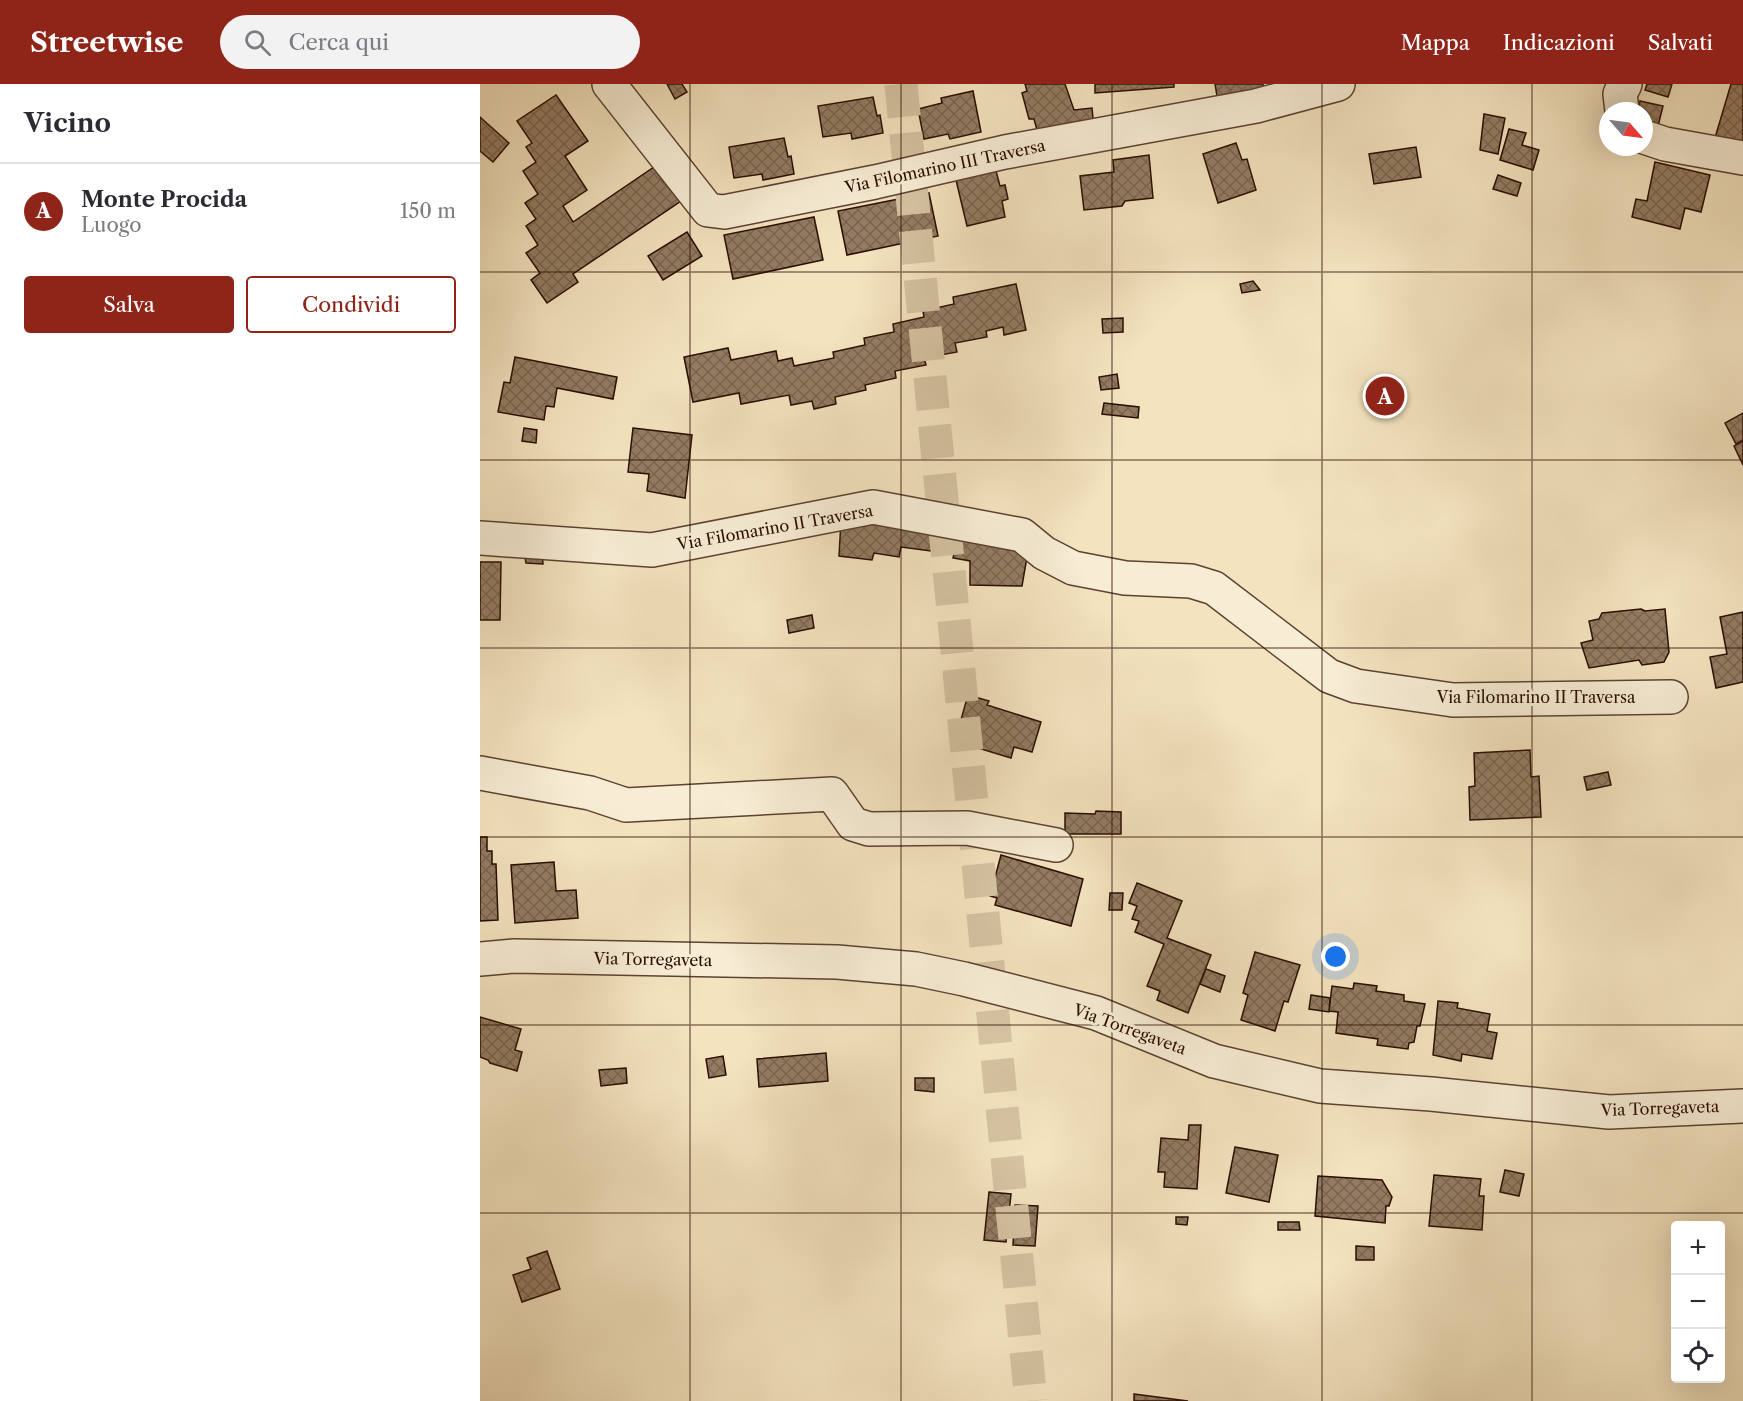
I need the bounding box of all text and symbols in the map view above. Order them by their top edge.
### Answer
search box [220,15,640,69]
text: Streetwise [30,25,184,59]
icon: search [241,26,274,59]
text: Cerca qui [289,29,389,56]
text: Mappa [1401,30,1470,55]
text: Indicazioni [1503,30,1615,55]
text: Salvati [1648,30,1713,55]
north arrow [1599,102,1653,156]
text: Vicino [24,107,111,139]
street label: Via Filomarino III Traversa [842,135,1048,197]
text: Monte Procida [81,186,247,213]
text: A [36,199,51,223]
text: 150 m [400,199,456,223]
text: Luogo [81,213,141,237]
button: Salva [24,276,234,333]
button: Condividi [246,276,456,333]
pin: A [1366,374,1404,418]
street label: Via Filomarino II Traversa [674,500,875,554]
street label: Via Filomarino II Traversa [1436,687,1636,707]
your location [1321,942,1350,971]
street label: Via Torregaveta [593,948,713,970]
street label: Via Torregaveta [1070,999,1190,1059]
street label: Via Torregaveta [1599,1096,1720,1120]
map controls [1671,1221,1725,1383]
button: + [1671,1221,1725,1275]
button: − [1671,1275,1725,1329]
button: locate [1671,1329,1725,1383]

